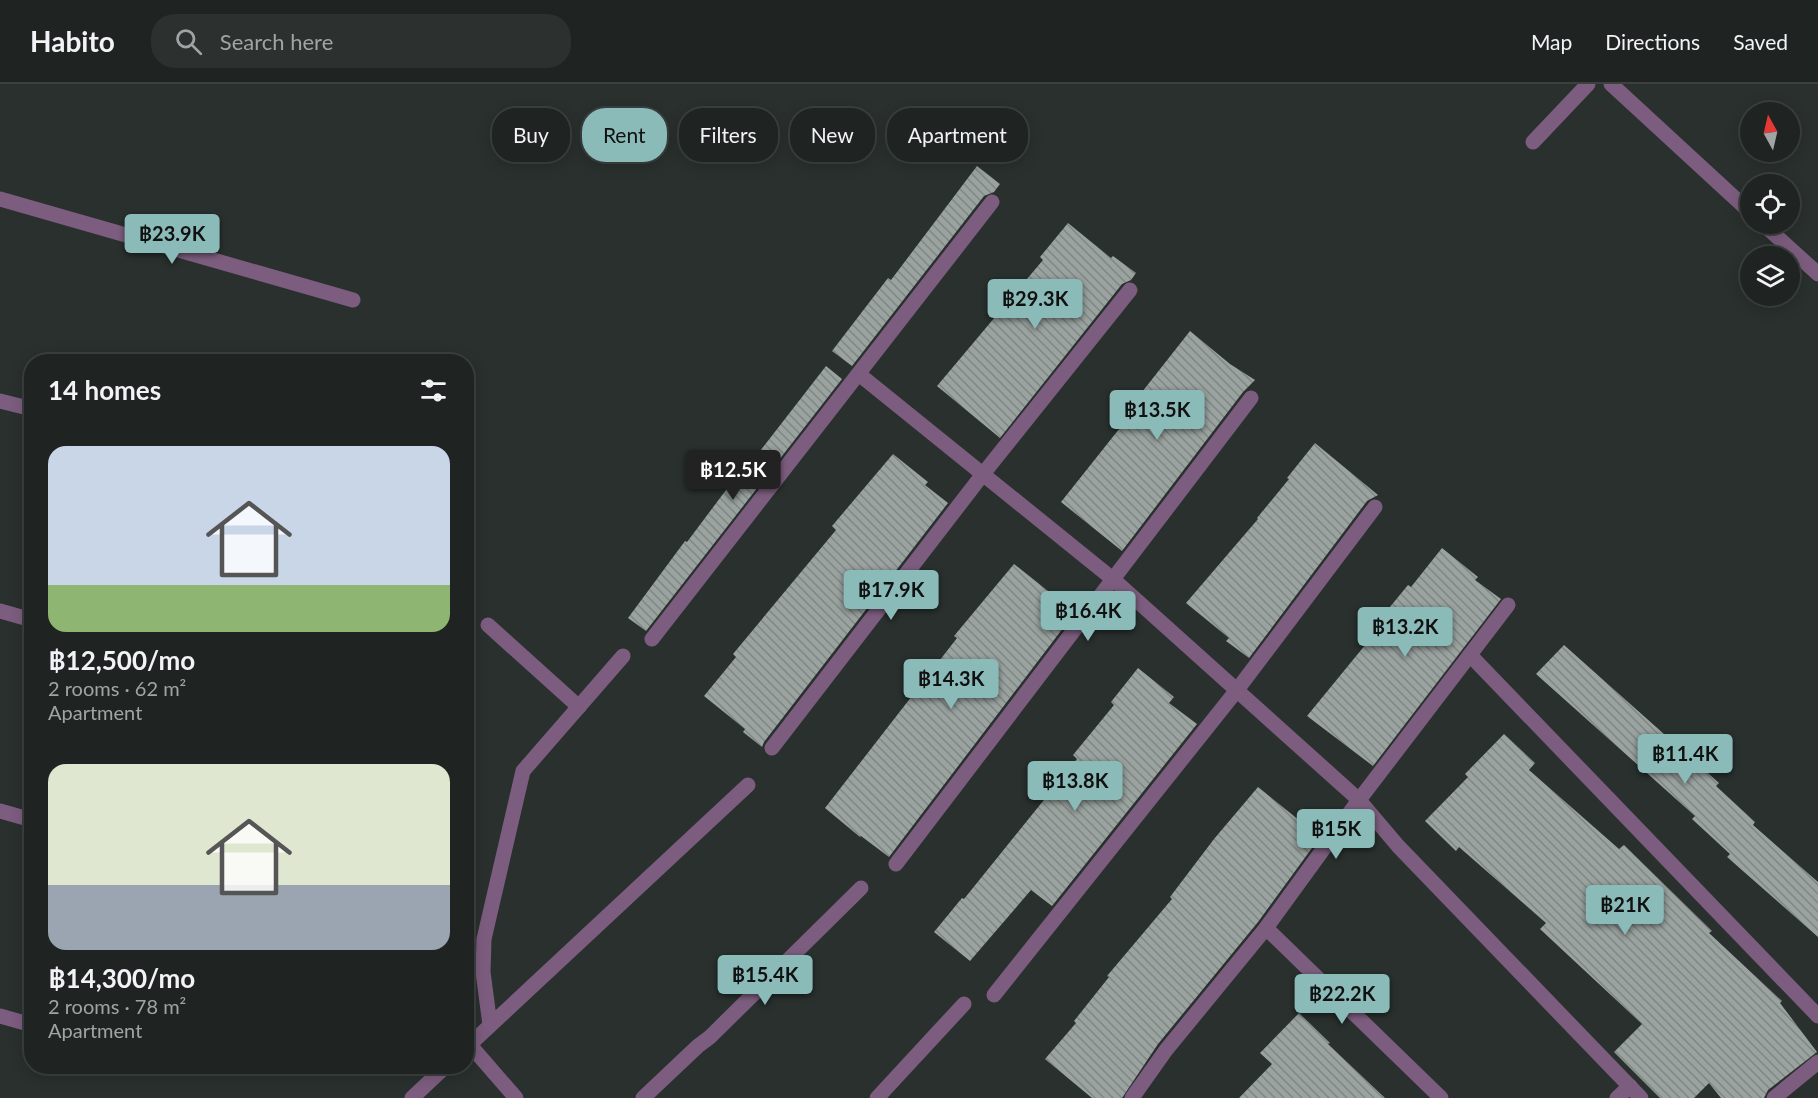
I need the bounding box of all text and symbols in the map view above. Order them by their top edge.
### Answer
search box [151,14,571,68]
text: Habito [30,24,115,58]
icon: search [172,25,205,58]
text: Search here [220,28,333,55]
text: Map [1531,29,1572,54]
text: Directions [1605,29,1700,54]
text: Saved [1733,29,1788,54]
north arrow [1740,102,1800,162]
map controls [1740,102,1800,306]
chip: Buy [492,108,570,162]
chip: Rent [582,108,667,162]
chip: Filters [679,108,778,162]
chip: New [790,108,875,162]
chip: Apartment [887,108,1028,162]
button: locate [1740,174,1800,234]
pin: ฿23.9K [123,214,221,265]
text: ฿23.9K [139,221,205,245]
button: layers [1740,246,1800,306]
pin: ฿29.3K [986,279,1084,330]
text: ฿29.3K [1002,286,1068,310]
text: 14 homes [48,374,161,406]
icon: filters [417,374,450,407]
pin: ฿13.5K [1108,390,1206,441]
text: ฿13.5K [1124,397,1190,421]
pin: ฿12.5K [684,450,782,501]
text: ฿12.5K [700,457,766,481]
icon: home [195,485,303,593]
pin: ฿17.9K [842,570,940,621]
text: ฿17.9K [858,577,924,601]
pin: ฿16.4K [1039,591,1137,642]
text: ฿16.4K [1055,598,1121,622]
pin: ฿13.2K [1356,607,1454,658]
text: ฿13.2K [1372,614,1438,638]
text: ฿12,500/mo [48,644,195,676]
pin: ฿14.3K [902,659,1000,710]
text: ฿14.3K [918,666,984,690]
text: 2 rooms · 62 m² [48,676,186,700]
text: Apartment [48,700,142,724]
pin: ฿11.4K [1636,734,1734,785]
text: ฿11.4K [1652,741,1718,765]
pin: ฿13.8K [1026,761,1124,812]
text: ฿13.8K [1042,768,1108,792]
icon: home [195,803,303,911]
pin: ฿15K [1300,809,1372,860]
text: ฿15K [1311,816,1361,840]
pin: ฿21K [1589,885,1661,936]
text: ฿21K [1600,892,1650,916]
pin: ฿15.4K [716,955,814,1006]
text: ฿14,300/mo [48,962,195,994]
text: ฿15.4K [732,962,798,986]
pin: ฿22.2K [1293,974,1391,1025]
text: ฿22.2K [1309,981,1375,1005]
text: 2 rooms · 78 m² [48,994,186,1018]
text: Apartment [48,1018,142,1042]

